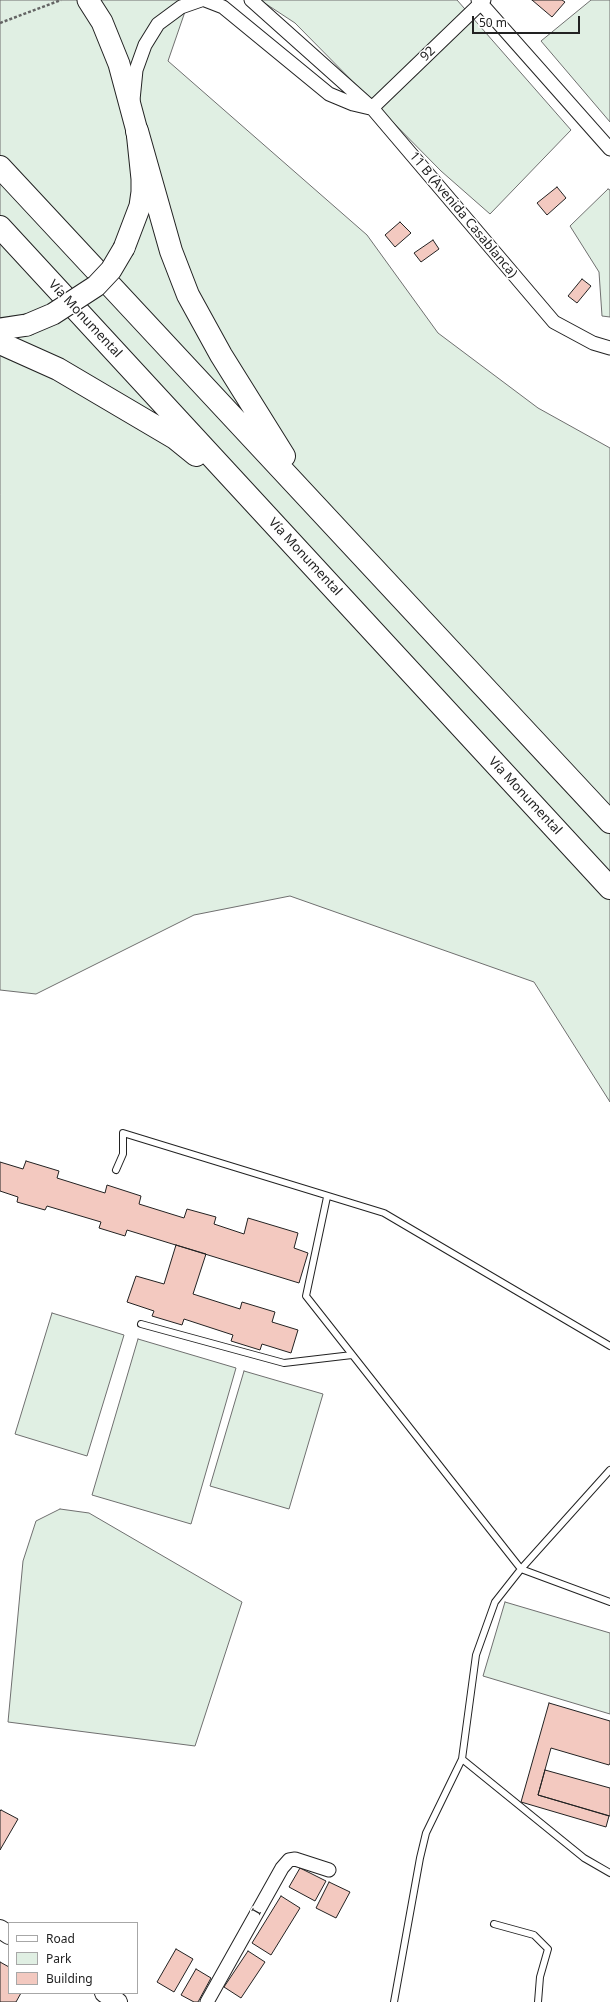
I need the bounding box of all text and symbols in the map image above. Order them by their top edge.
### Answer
scale bar [474,8,582,34]
text: 50 m [479,14,507,31]
street label: 92 [417,43,439,65]
street label: 11 B (Avenida Casablanca) [406,149,520,281]
street label: Vía Monumental [45,277,125,361]
street label: Vía Monumental [265,515,345,599]
street label: Vía Monumental [485,754,565,838]
street label: I [249,1906,265,1918]
legend [8,1922,138,1994]
text: Road [46,1930,75,1947]
text: Park [46,1950,71,1967]
text: Building [46,1970,93,1987]

